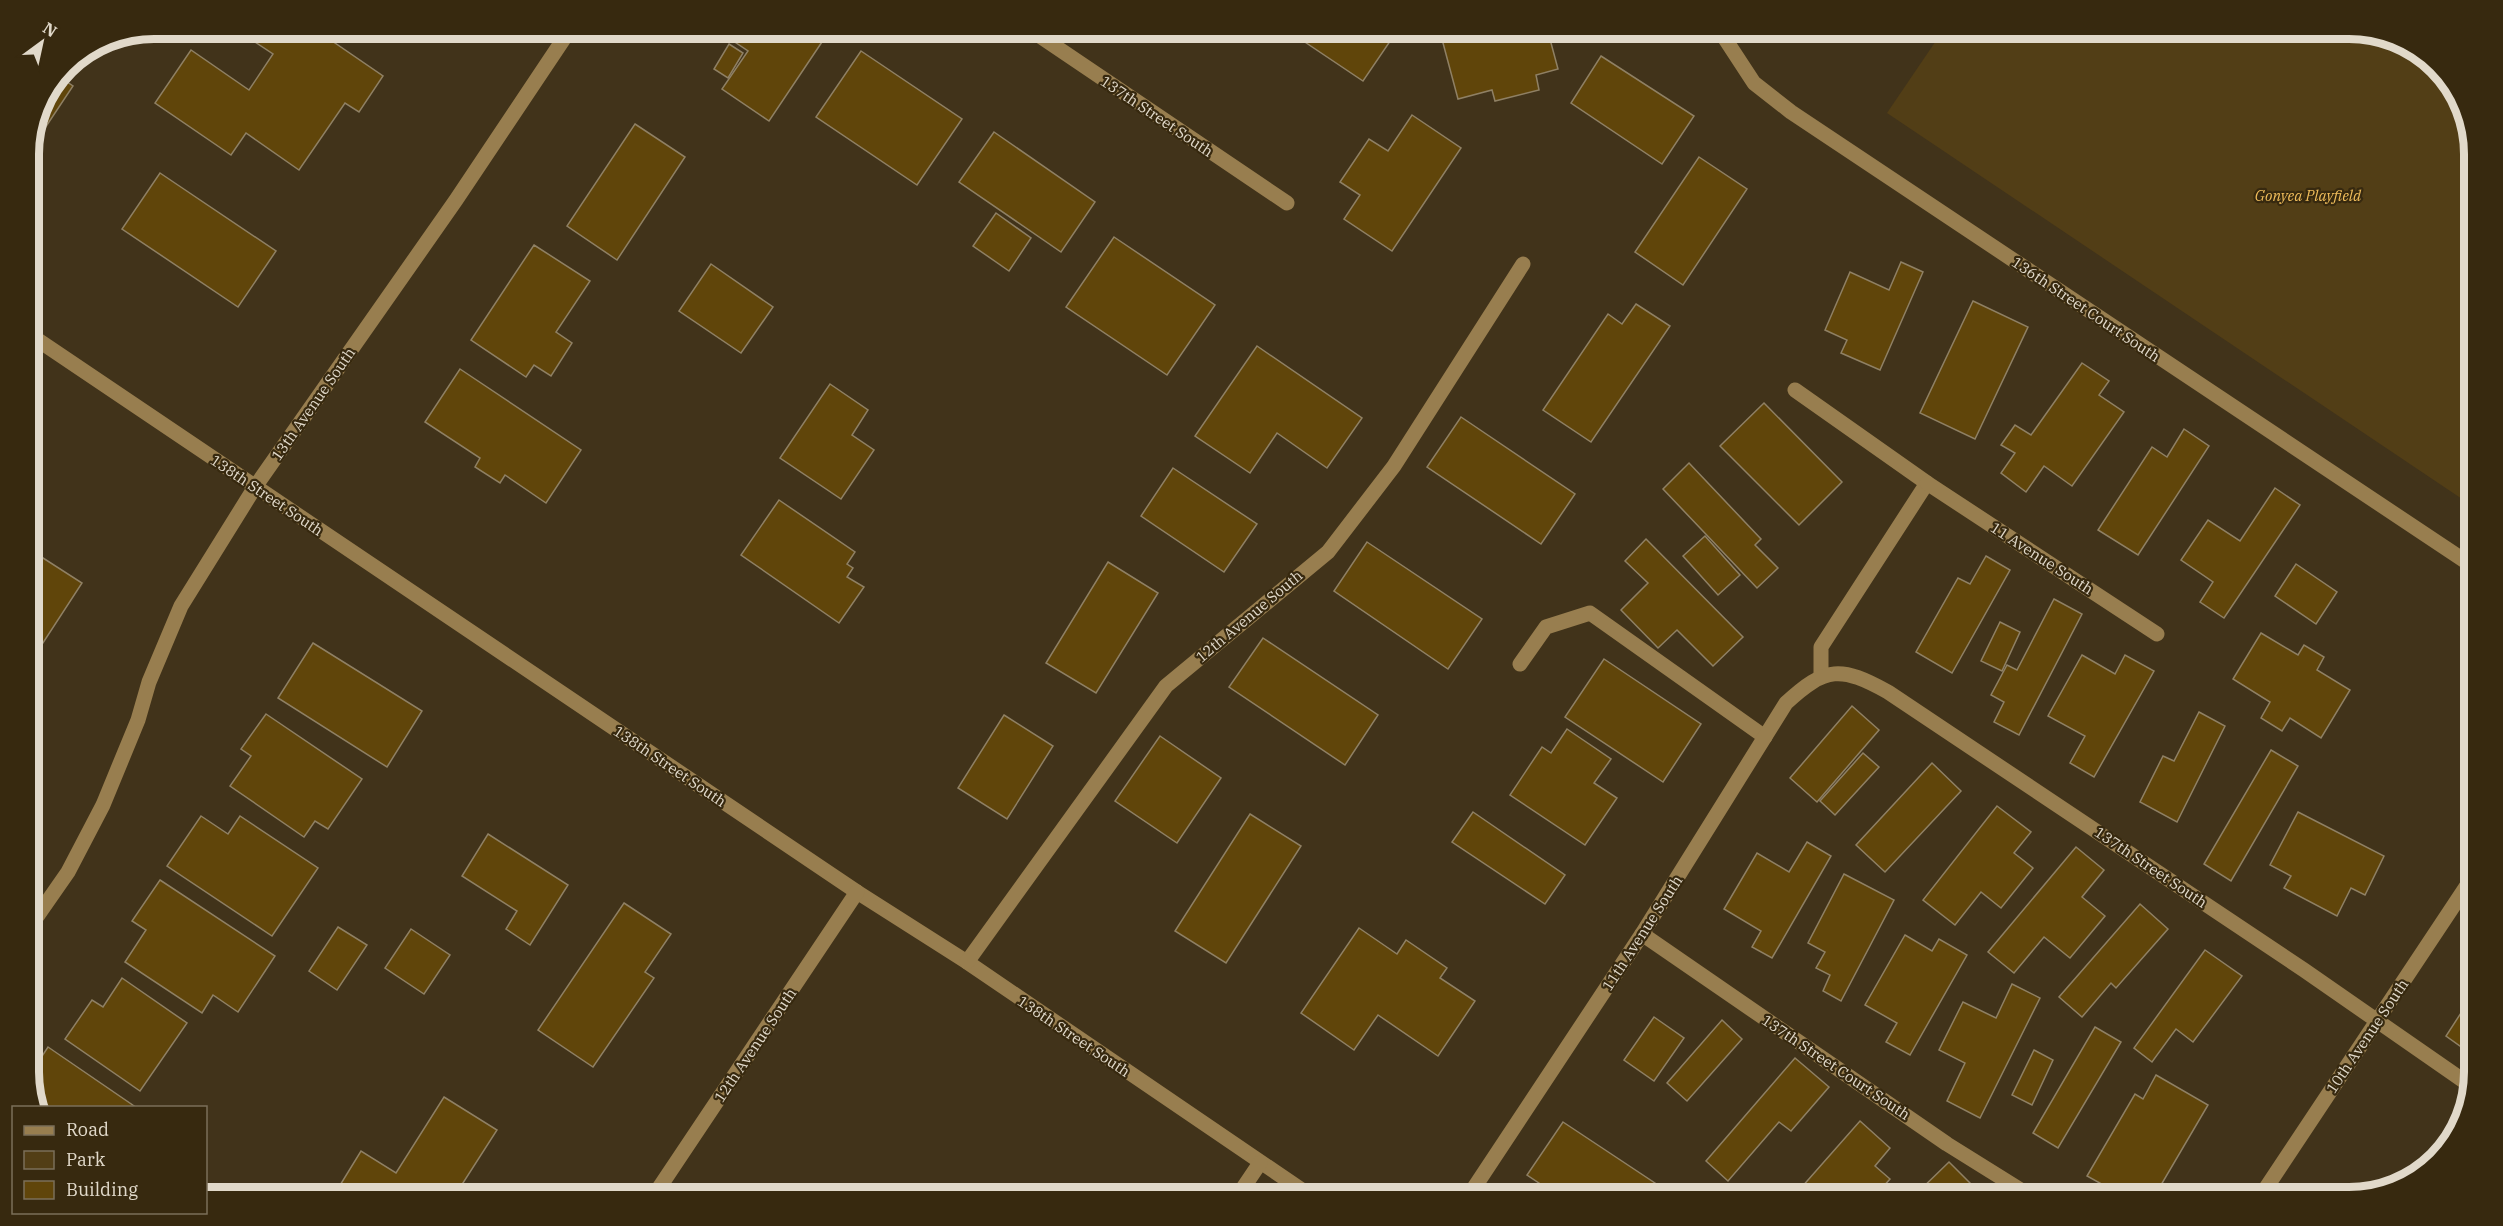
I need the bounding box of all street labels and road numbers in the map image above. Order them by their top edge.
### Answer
street label: 137th Street South [1097,71,1217,161]
street label: 136th Street Court South [2008,252,2164,366]
street label: 13th Avenue South [267,344,359,464]
street label: 138th Street South [207,450,327,540]
street label: 11 Avenue South [1987,518,2097,598]
street label: 12th Avenue South [1192,566,1306,666]
street label: 138th Street South [610,721,730,811]
street label: 137th Street South [2091,822,2211,912]
street label: 11th Avenue South [1598,872,1686,994]
street label: 10th Avenue South [2322,975,2412,1097]
street label: 12th Avenue South [710,984,800,1106]
street label: 138th Street South [1014,991,1134,1081]
street label: 137th Street Court South [1758,1010,1914,1124]

